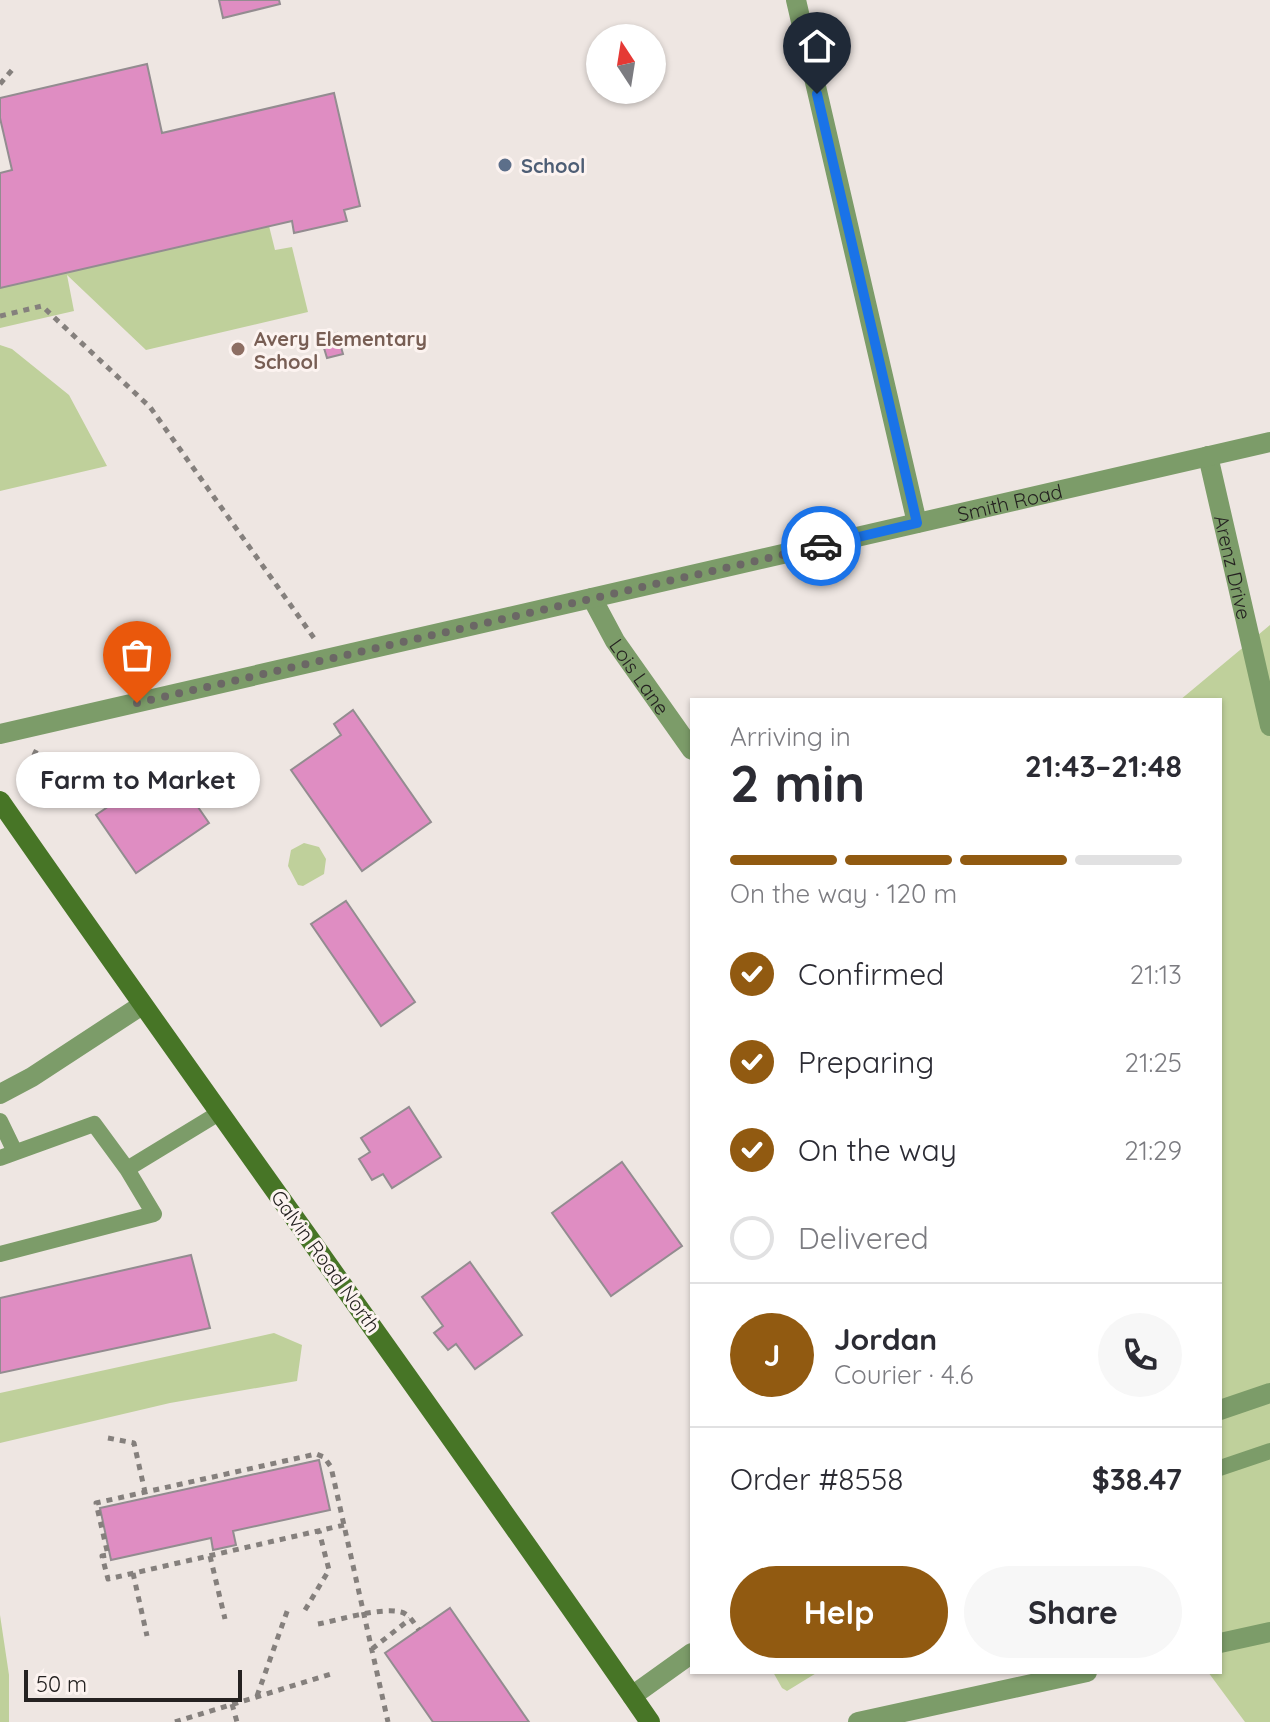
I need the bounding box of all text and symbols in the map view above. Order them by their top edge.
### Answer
pin [783,12,851,94]
north arrow [586,24,666,104]
map controls [586,24,666,104]
icon: home [795,24,839,68]
place label: School [521,153,585,178]
marker: School [496,156,514,174]
place label: Avery Elementary School [254,326,427,374]
marker: Avery Elementary School [229,340,247,358]
street label: Smith Road [955,478,1065,526]
courier [781,506,861,586]
street label: Arenz Drive [1209,512,1258,622]
icon: car [799,524,843,568]
pin [103,621,171,703]
icon: bag [115,633,159,677]
street label: Lois Lane [604,633,675,719]
text: Arriving in [730,720,851,753]
text: 21:43–21:48 [1025,747,1182,785]
text: 2 min [730,750,865,815]
callout: Farm to Market [15,751,259,807]
text: Farm to Market [40,763,236,796]
text: On the way · 120 m [730,877,957,910]
icon: check [730,952,774,996]
text: Confirmed [798,955,944,993]
text: 21:13 [1130,958,1182,991]
icon: check [730,1040,774,1084]
text: Preparing [798,1043,934,1081]
text: 21:25 [1125,1046,1182,1079]
icon: check [730,1128,774,1172]
text: On the way [798,1131,957,1169]
text: 21:29 [1124,1134,1182,1167]
street label: Galvin Road North [266,1185,386,1337]
text: Delivered [798,1219,929,1257]
button: phone [1098,1313,1182,1397]
text: Jordan [834,1320,937,1358]
text: J [764,1336,780,1374]
text: Courier · 4.6 [834,1358,973,1391]
text: Order #8558 [730,1460,903,1498]
text: $38.47 [1092,1460,1182,1498]
button: Help [730,1566,948,1658]
button: Share [964,1566,1182,1658]
scale bar [24,1666,242,1702]
text: 50 m [36,1670,87,1698]

